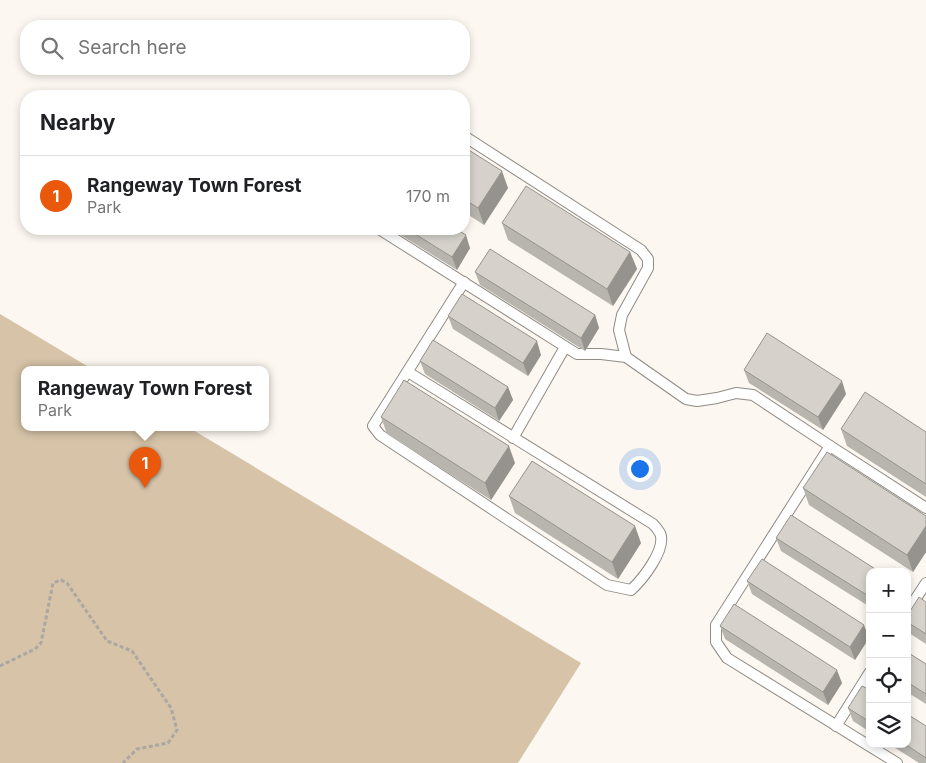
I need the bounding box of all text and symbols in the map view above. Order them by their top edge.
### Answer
search box [20,20,470,75]
icon: search [38,34,66,62]
text: Search here [78,36,187,59]
text: Nearby [40,110,115,135]
text: Rangeway Town Forest [87,174,302,197]
text: 1 [53,186,59,206]
text: 170 m [406,186,450,206]
text: Park [87,197,121,217]
popup [21,366,269,431]
text: Rangeway Town Forest [38,377,252,400]
text: Park [38,400,72,420]
pin: 1 [129,447,161,488]
your location [627,456,653,482]
map controls [866,568,911,748]
button: + [866,568,911,613]
button: − [866,613,911,658]
button: locate [866,658,911,703]
button: layers [866,703,911,748]

